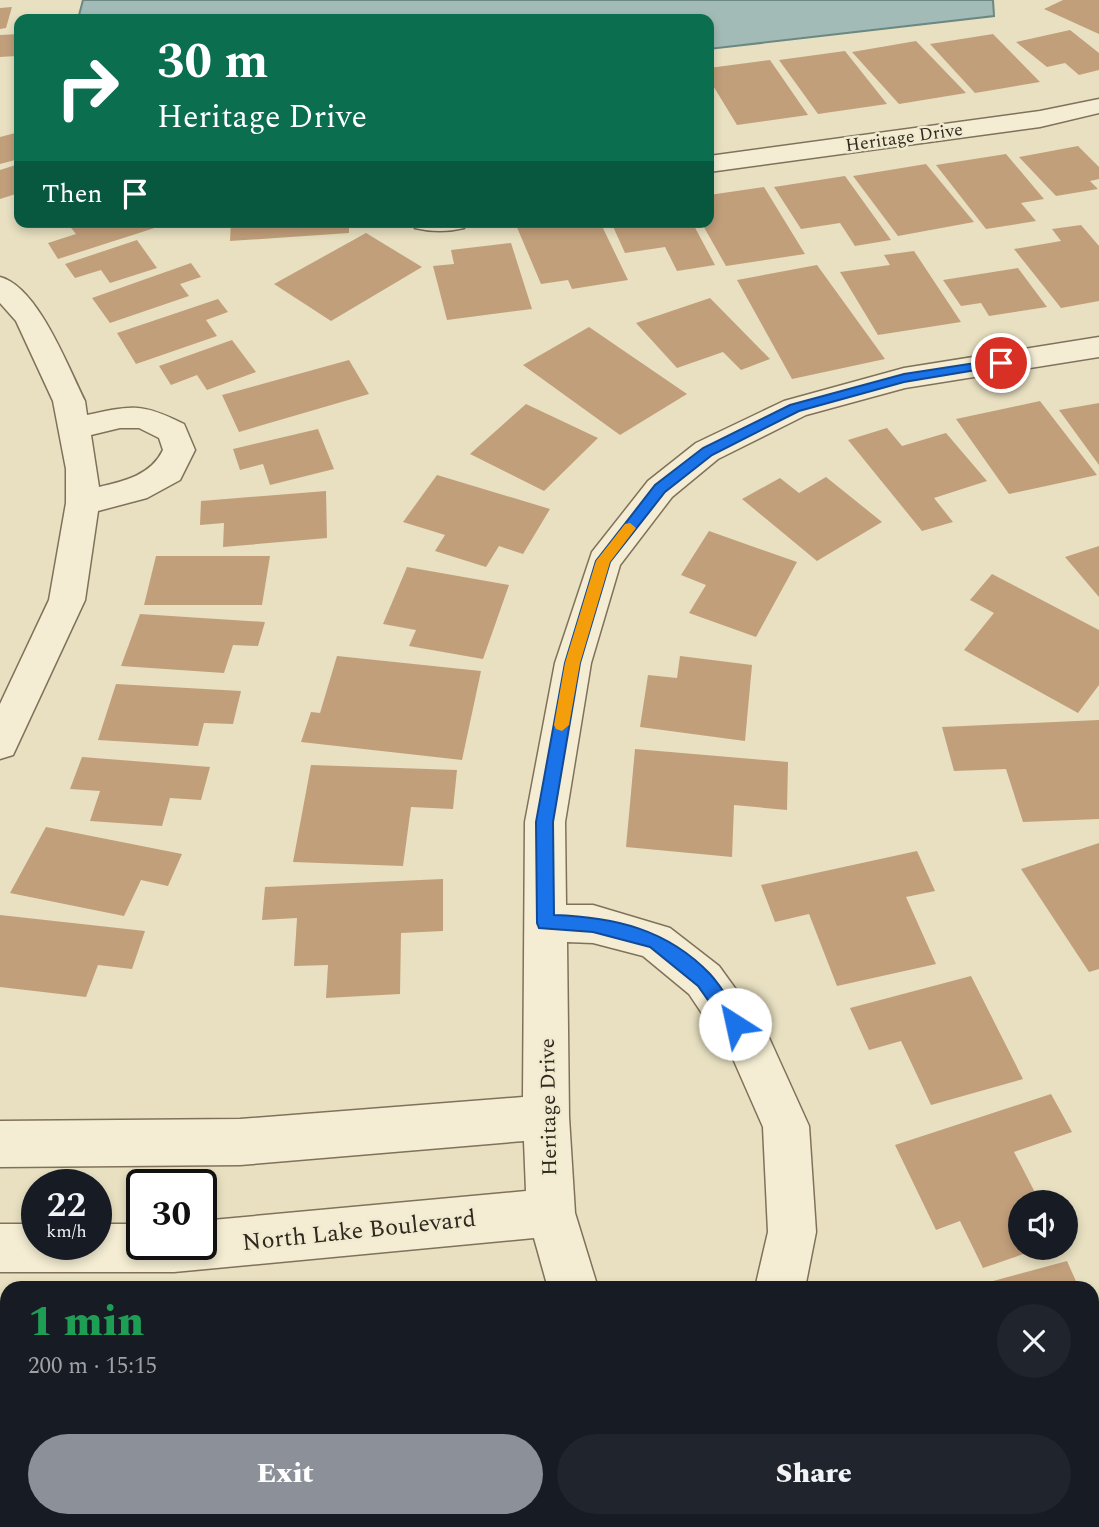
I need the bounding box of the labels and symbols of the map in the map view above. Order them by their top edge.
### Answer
street label: Heritage Drive [844,116,964,159]
pin [971,333,1031,393]
position arrow [698,987,772,1061]
street label: Heritage Drive [532,1038,566,1176]
speed limit sign: 30 [126,1169,217,1260]
street label: North Lake Boulevard [240,1201,478,1261]

